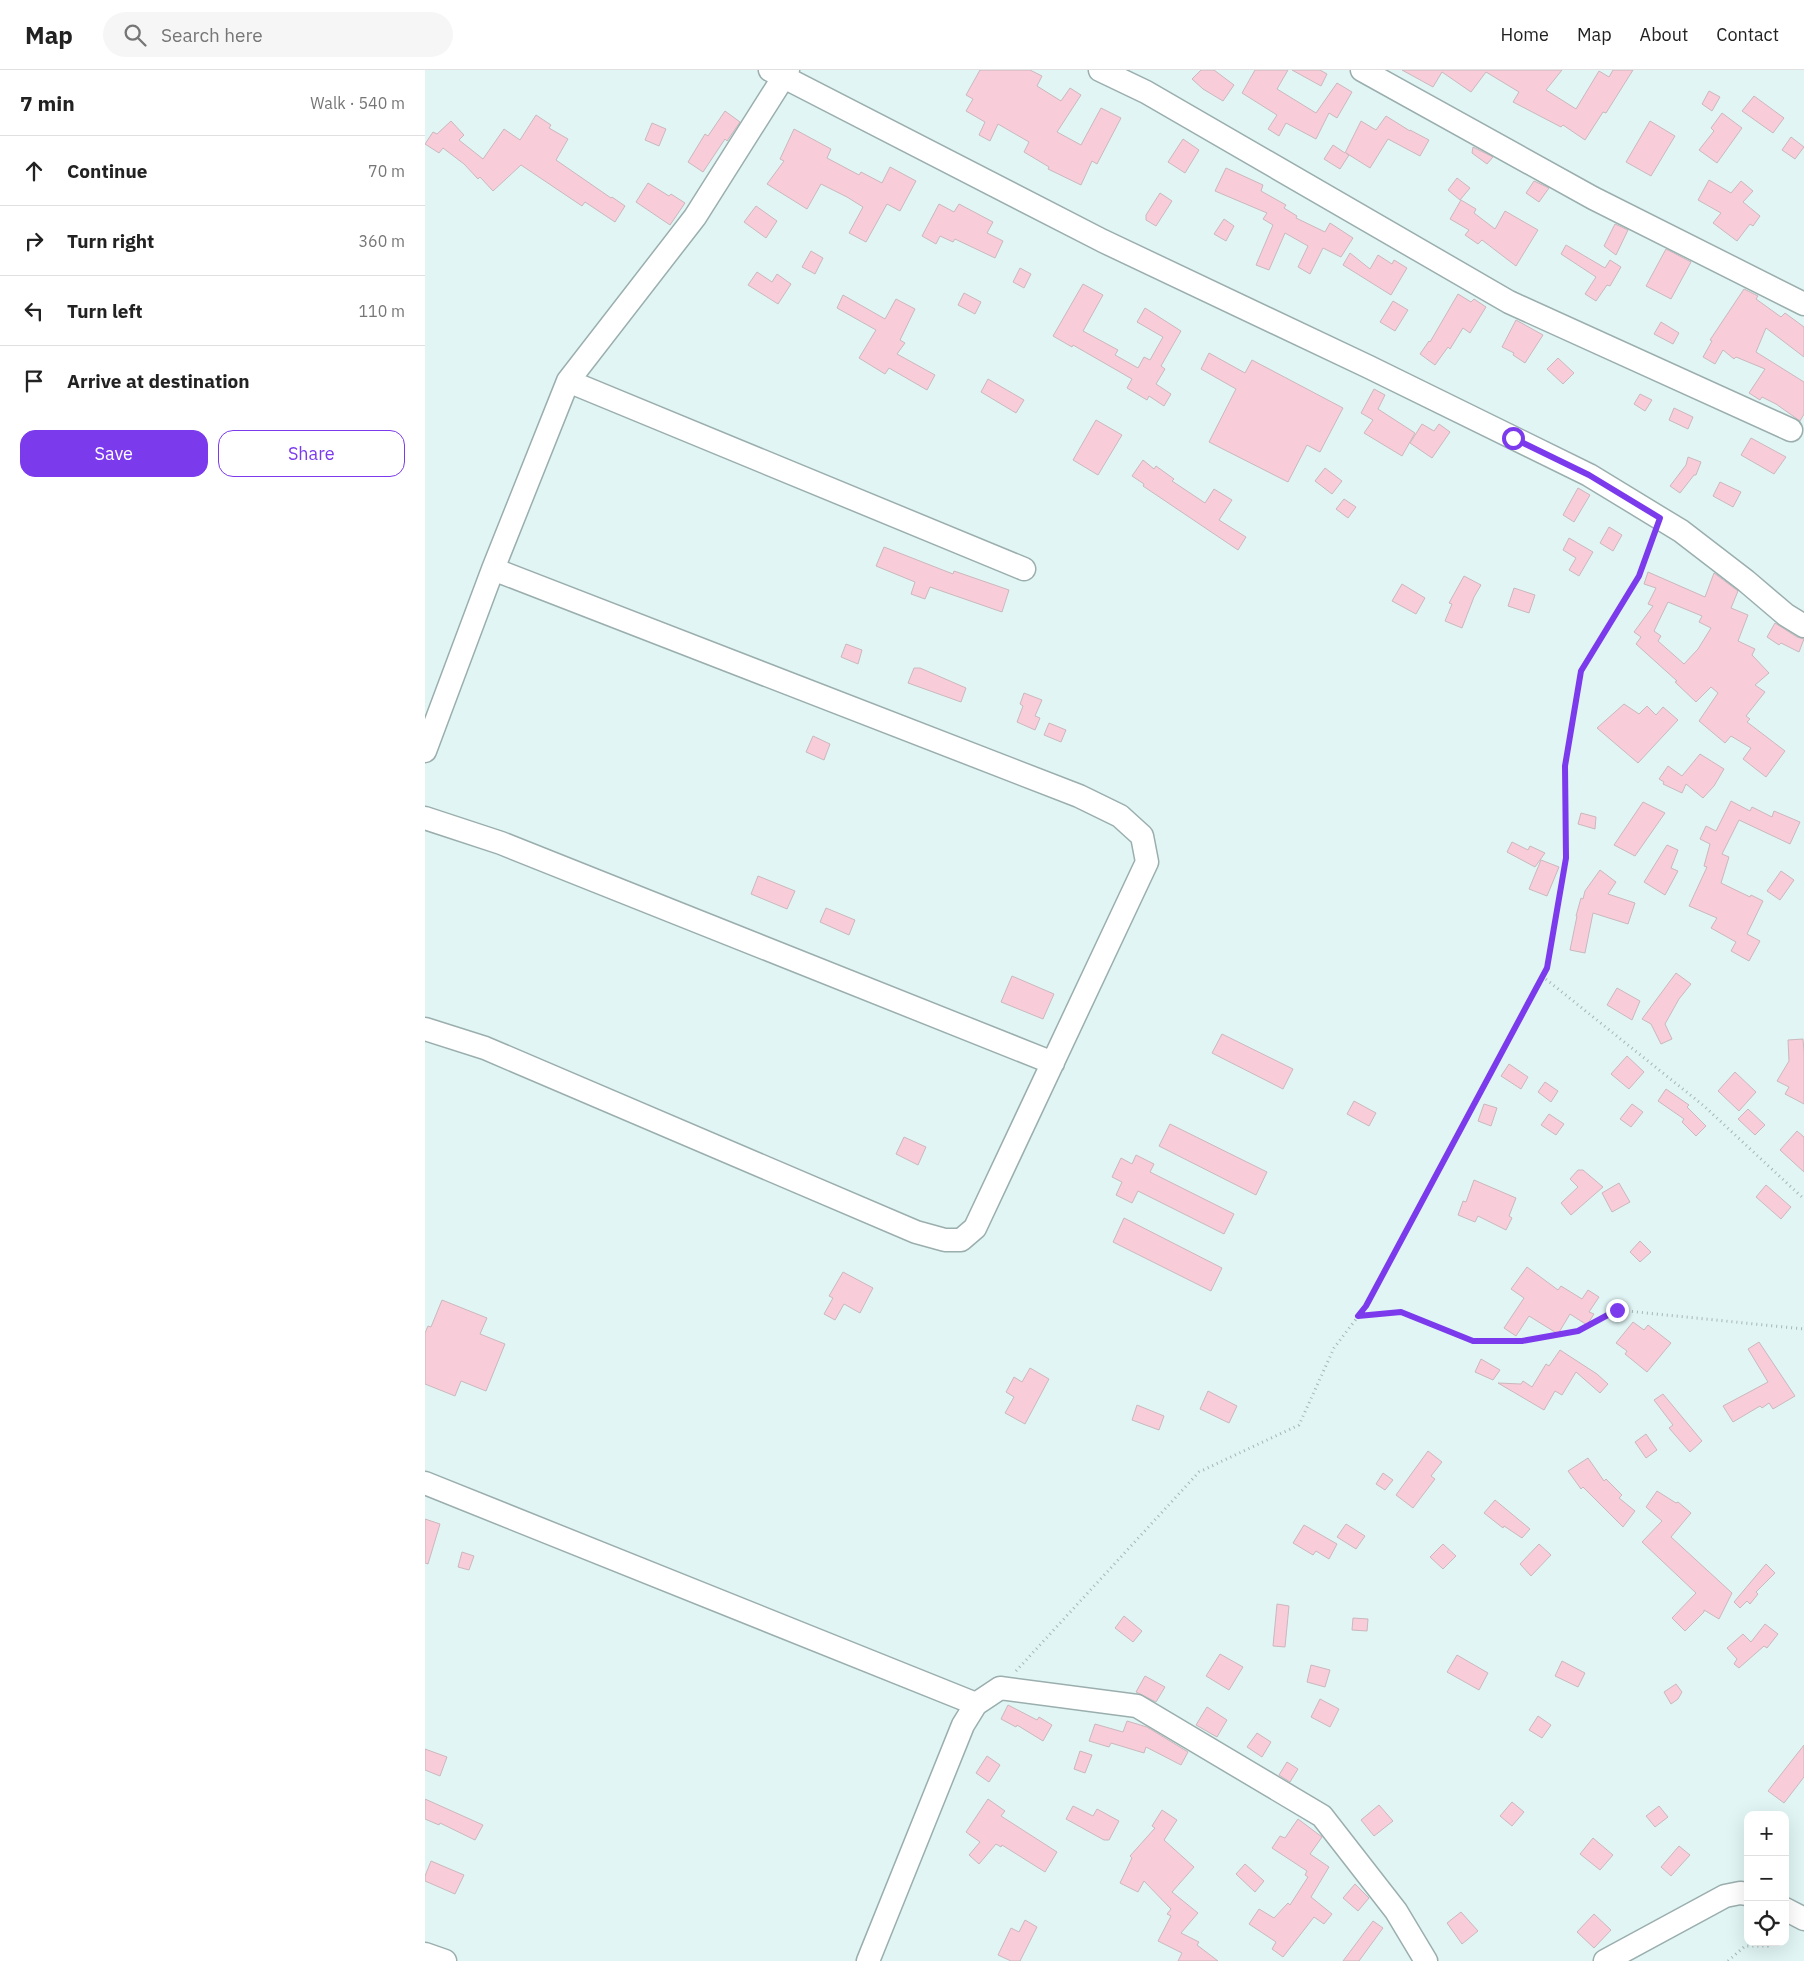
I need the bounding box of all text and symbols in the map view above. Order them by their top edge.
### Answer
search box [103,12,453,57]
text: Map [25,19,73,51]
icon: search [121,21,149,49]
text: Search here [161,23,263,47]
text: Home [1501,23,1549,46]
text: Map [1577,23,1612,46]
text: About [1640,23,1688,46]
text: Contact [1716,23,1779,46]
text: 7 min [20,89,75,117]
text: Walk · 540 m [310,93,405,113]
icon: ahead [20,157,48,185]
text: Continue [67,159,147,183]
text: 70 m [368,161,405,181]
icon: right [20,227,48,255]
text: Turn right [67,229,154,253]
text: 360 m [358,231,405,251]
icon: left [20,297,48,325]
text: Turn left [67,299,143,323]
text: 110 m [358,301,405,321]
icon: arrive [20,367,48,395]
text: Arrive at destination [67,369,250,393]
route start [1502,427,1525,450]
button: Save [20,430,208,477]
button: Share [218,430,405,477]
route end [1606,1299,1629,1322]
map controls [1744,1811,1789,1946]
button: + [1744,1811,1789,1856]
button: − [1744,1856,1789,1901]
button: locate [1744,1901,1789,1946]

